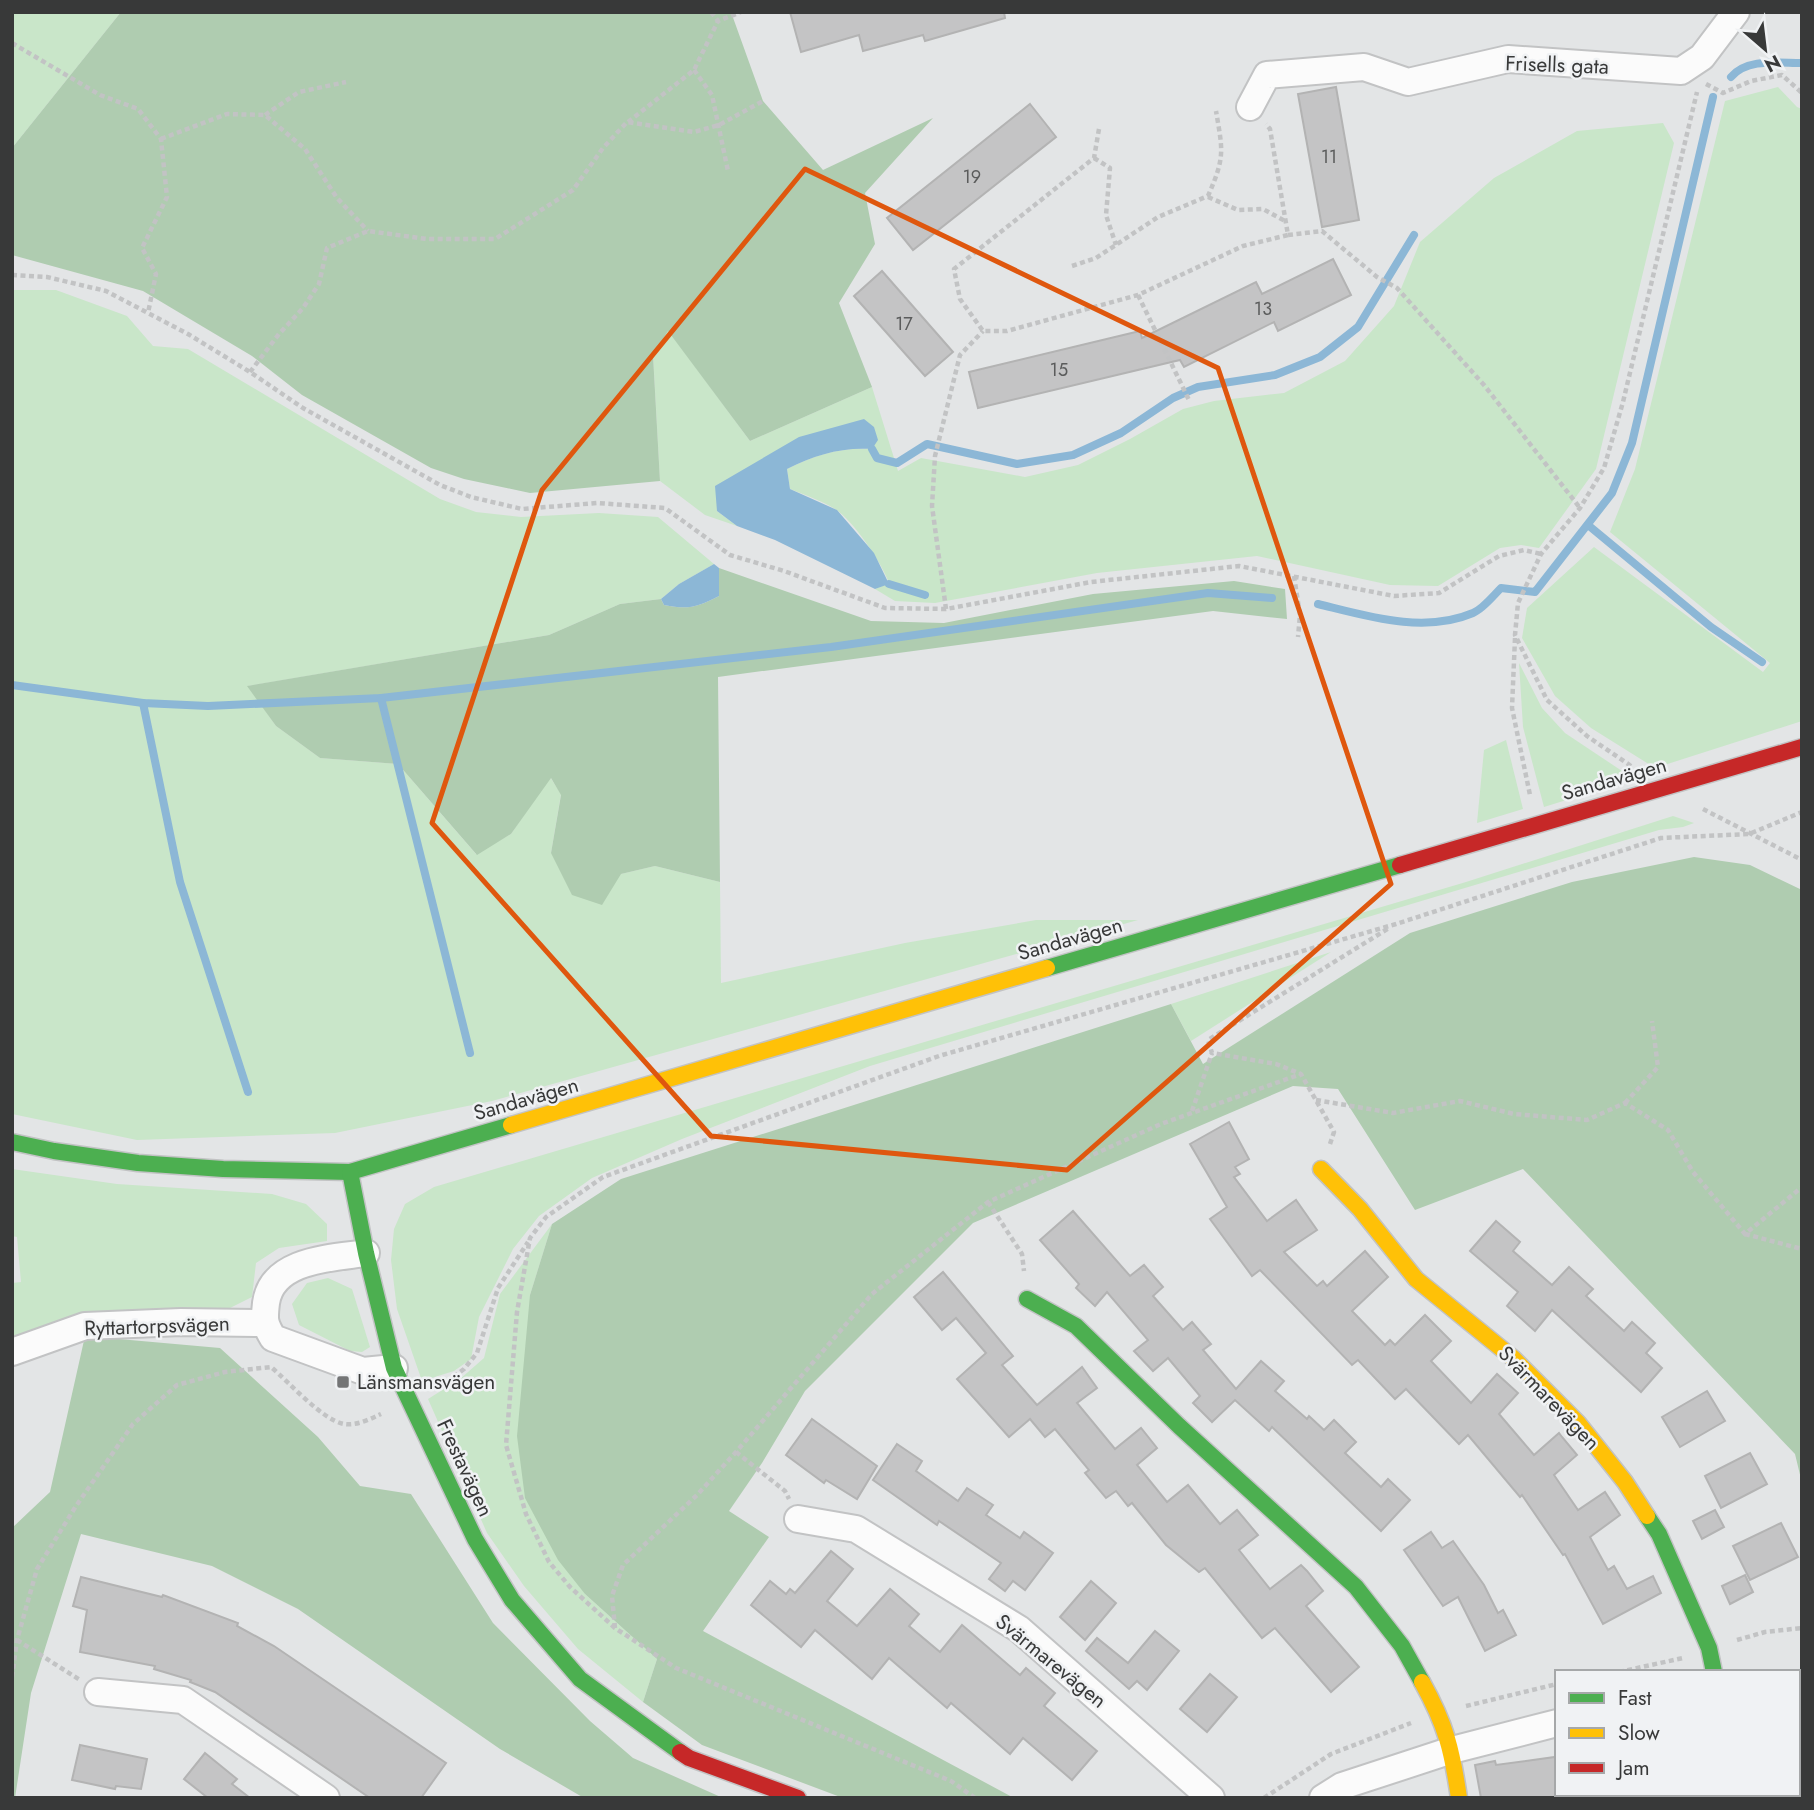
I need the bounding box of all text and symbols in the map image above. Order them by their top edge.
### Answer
north arrow [1730,14,1800,84]
street label: Frisells gata [1505,48,1609,82]
text: N [1760,48,1786,79]
house number: 11 [1321,144,1337,170]
house number: 19 [963,164,981,190]
house number: 13 [1254,296,1272,322]
house number: 17 [895,311,913,337]
house number: 15 [1050,357,1068,383]
street label: Sandavägen [1558,750,1670,808]
street label: Sandavägen [1014,910,1126,968]
street label: Sandavägen [470,1070,582,1128]
street label: Ryttartorpsvägen [84,1308,230,1344]
street label: Svärmarevägen [1491,1339,1607,1457]
place label: Länsmansvägen [357,1367,495,1397]
marker: Länsmansvägen [335,1374,351,1390]
street label: Frestavägen [429,1414,501,1522]
street label: Svärmarevägen [989,1607,1113,1715]
legend [1555,1670,1800,1796]
text: Fast [1618,1683,1651,1713]
text: Slow [1618,1718,1660,1748]
text: Jam [1615,1753,1650,1783]

